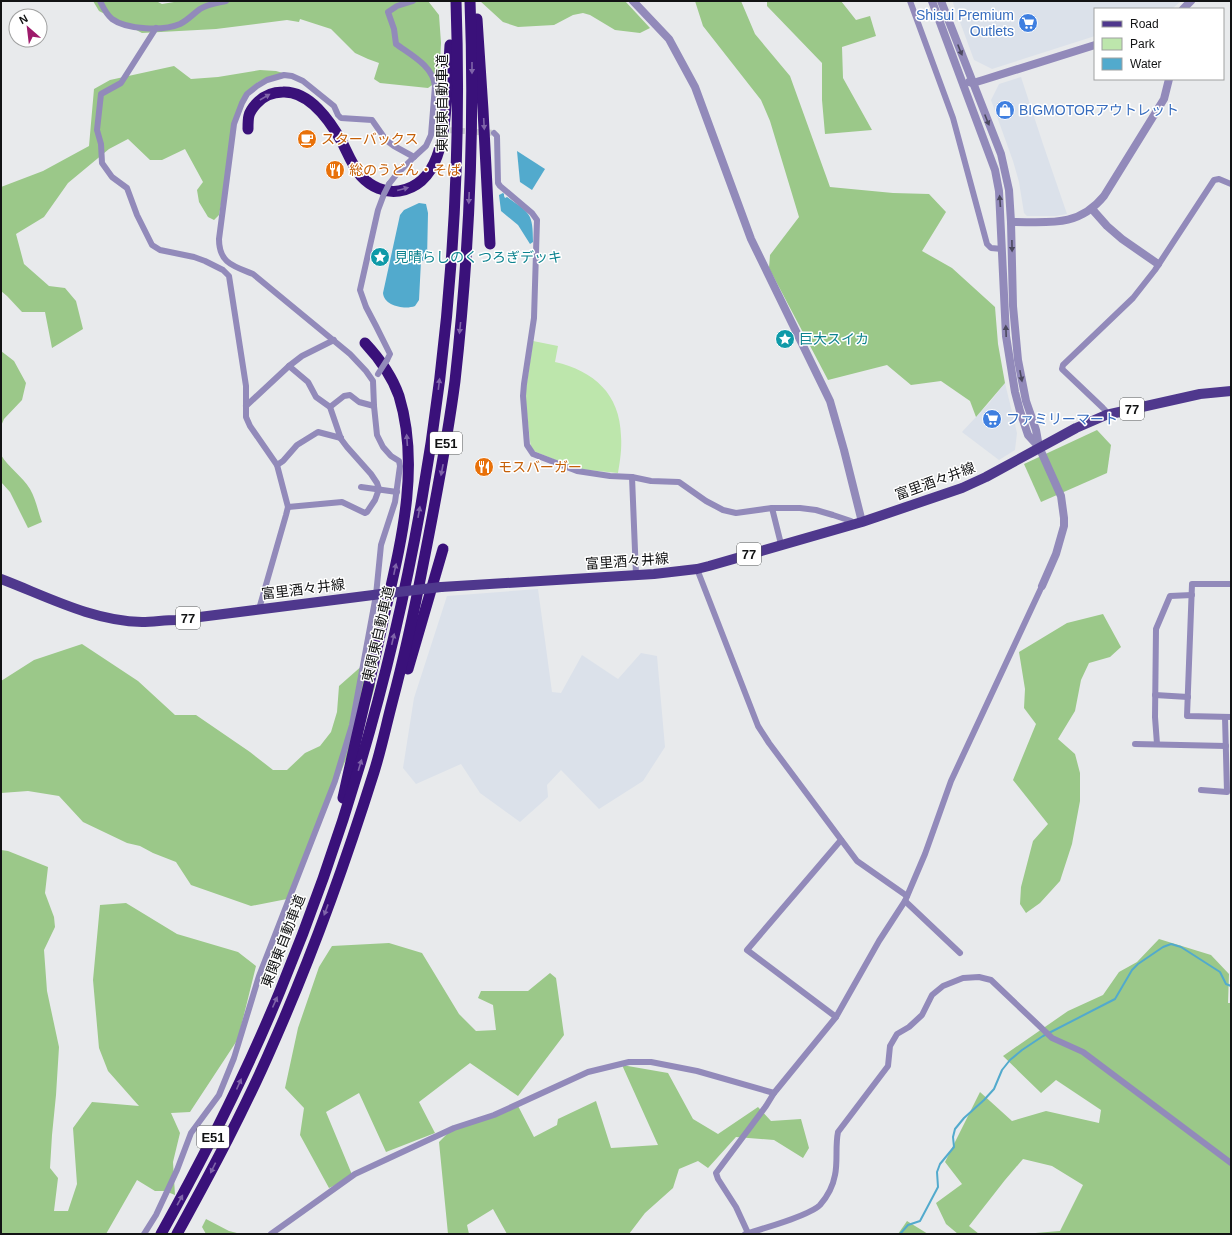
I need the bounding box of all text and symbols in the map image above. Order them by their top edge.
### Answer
place label: Shisui Premium Outlets [916,7,1014,39]
north arrow [8,8,48,48]
legend [1094,8,1224,80]
text: N [17,12,30,26]
supermarket icon: Shisui Premium Outlets [1017,12,1039,34]
text: Road [1130,17,1159,31]
text: Park [1130,37,1156,51]
one-way arrow [958,45,964,57]
street label: 東関東自動車道 [434,54,450,152]
text: Water [1130,57,1162,71]
one-way arrow [468,62,475,74]
one-way arrow [259,94,271,101]
shop icon: BIGMOTORアウトレット [994,99,1016,121]
place label: BIGMOTORアウトレット [1019,102,1179,118]
one-way arrow [985,114,991,126]
one-way arrow [481,118,488,130]
cafe icon: スターバックス [296,128,318,150]
place label: スターバックス [321,131,418,147]
restaurant icon: 総のうどん・そば [324,159,346,181]
place label: 総のうどん・そば [349,162,461,178]
one-way arrow [397,186,409,192]
one-way arrow [466,192,473,204]
one-way arrow [997,194,1003,207]
one-way arrow [1009,240,1015,253]
place icon: 見晴らしのくつろぎデッキ [369,246,391,268]
place label: 見晴らしのくつろぎデッキ [394,249,562,265]
one-way arrow [457,322,463,334]
one-way arrow [1003,324,1009,337]
place icon: 巨大スイカ [774,328,796,350]
place label: 巨大スイカ [799,331,869,347]
one-way arrow [1018,369,1024,382]
one-way arrow [436,378,442,390]
road number: 77 [1120,398,1144,420]
supermarket icon: ファミリーマート [981,408,1003,430]
place label: ファミリーマート [1006,411,1118,427]
road number: E51 [430,432,462,454]
one-way arrow [403,434,410,446]
restaurant icon: モスバーガー [473,456,495,478]
place label: モスバーガー [498,459,582,475]
street label: 富里酒々井線 [893,459,977,503]
one-way arrow [438,464,444,476]
one-way arrow [417,506,423,518]
road number: 77 [737,543,761,565]
street label: 富里酒々井線 [585,550,669,572]
one-way arrow [392,563,398,575]
street label: 富里酒々井線 [260,576,346,602]
street label: 東関東自動車道 [359,584,397,684]
road number: 77 [176,607,200,629]
one-way arrow [391,633,397,646]
one-way arrow [357,759,363,771]
street label: 東関東自動車道 [258,892,308,990]
one-way arrow [323,905,329,917]
one-way arrow [273,995,279,1007]
one-way arrow [236,1078,242,1089]
road number: E51 [197,1126,229,1148]
one-way arrow [209,1162,216,1174]
one-way arrow [177,1194,183,1206]

